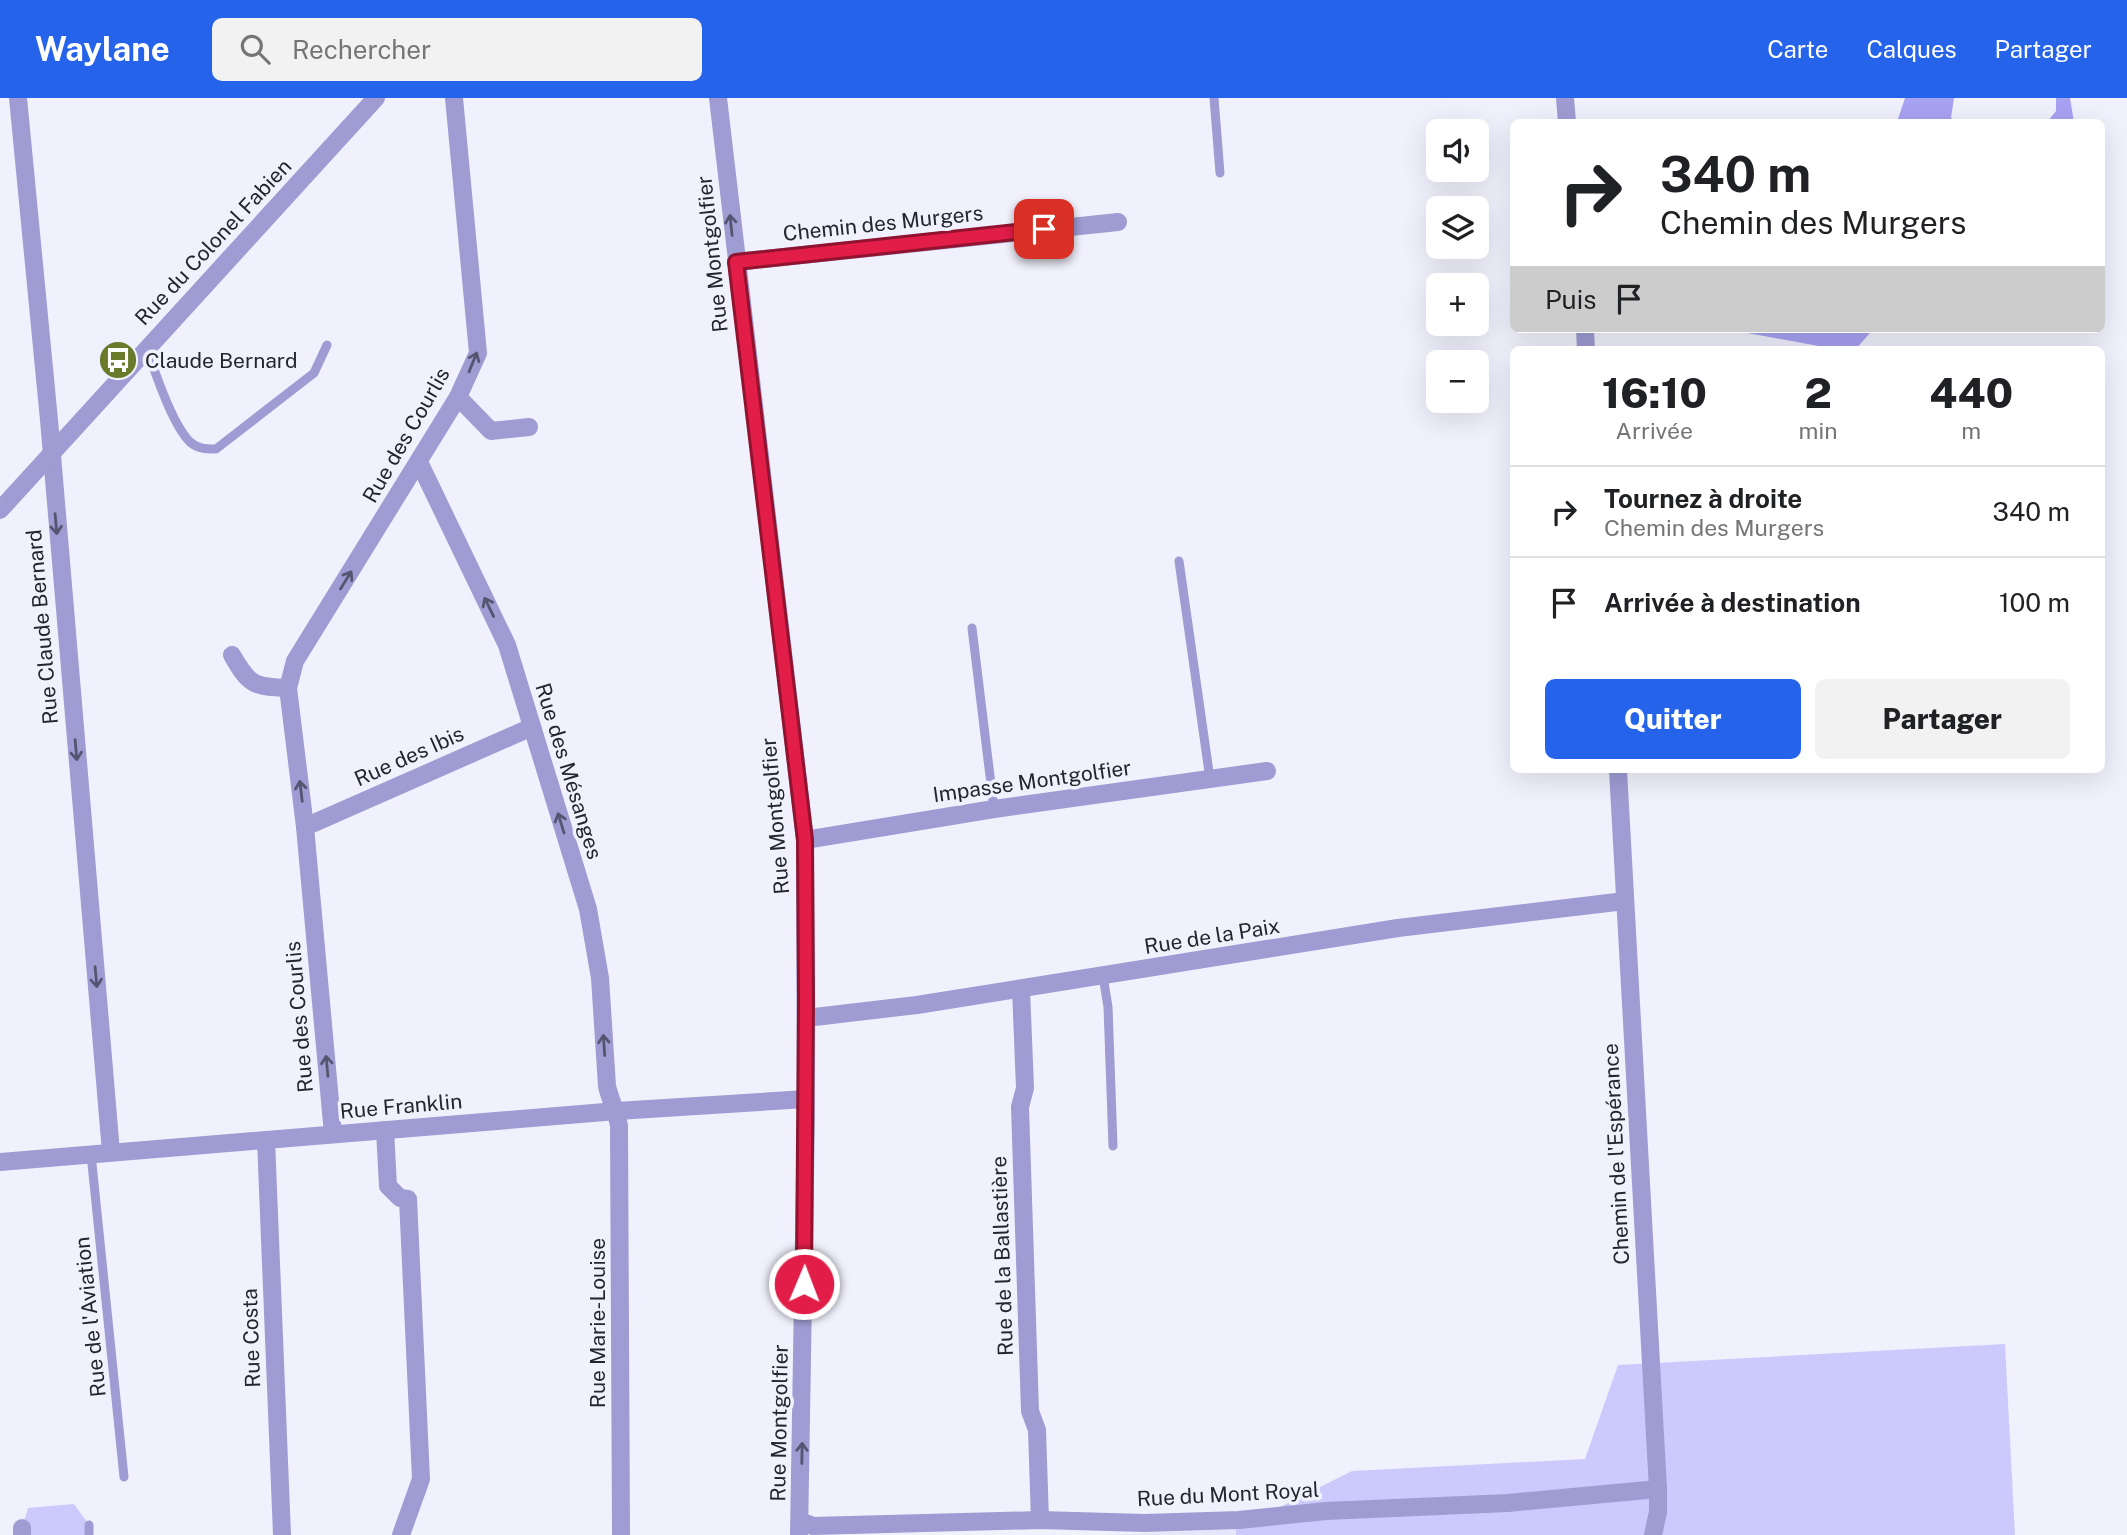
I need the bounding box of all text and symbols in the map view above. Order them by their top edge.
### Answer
search box [212,18,702,81]
text: Waylane [35,30,170,68]
icon: search [236,30,274,68]
text: Rechercher [292,34,431,65]
text: Carte [1767,35,1828,63]
text: Calques [1866,35,1957,63]
text: Partager [1995,35,2092,63]
map controls [1426,119,1489,413]
button: sound [1426,119,1489,182]
text: 340 m [1660,145,1811,203]
icon: right [1545,147,1636,238]
street label: Rue du Colonel Fabien [130,154,296,330]
street label: Rue Montgolfier [691,174,733,334]
button: layers [1426,196,1489,259]
pin [1014,199,1074,259]
street label: Chemin des Murgers [782,200,984,246]
text: Chemin des Murgers [1660,204,1966,241]
icon: arrive [1025,210,1063,248]
one-way arrow [725,214,738,237]
button: + [1426,273,1489,336]
icon: arrive [1610,280,1648,318]
text: Puis [1545,284,1596,315]
bus stop icon: Claude Bernard [97,339,139,381]
place label: Claude Bernard [145,348,297,373]
button: − [1426,350,1489,413]
one-way arrow [468,352,481,374]
street label: Rue des Courlis [357,363,455,507]
text: 16:10 [1602,368,1707,417]
text: 2 [1804,368,1832,417]
text: 440 [1929,368,2013,417]
text: Arrivée [1616,417,1693,444]
text: min [1799,417,1838,444]
text: m [1961,417,1981,444]
text: Tournez à droite [1604,483,1802,514]
icon: right [1545,493,1583,531]
text: 340 m [1993,496,2070,527]
one-way arrow [50,512,63,535]
text: Chemin des Murgers [1604,514,1824,541]
street label: Rue Claude Bernard [21,529,63,725]
one-way arrow [339,570,353,590]
icon: arrive [1545,584,1583,622]
text: Arrivée à destination [1604,587,1861,618]
text: 100 m [1999,587,2070,618]
one-way arrow [482,597,495,618]
button: Quitter [1545,679,1801,759]
button: Partager [1815,679,2070,759]
street label: Rue des Mésanges [530,680,608,862]
street label: Rue des Ibis [350,721,468,791]
street label: Rue Montgolfier [756,737,794,895]
one-way arrow [70,739,83,761]
street label: Impasse Montgolfier [931,755,1133,807]
one-way arrow [294,780,307,803]
one-way arrow [554,812,567,834]
street label: Rue de la Paix [1142,913,1282,959]
street label: Rue des Courlis [280,940,318,1094]
one-way arrow [90,965,103,988]
one-way arrow [597,1034,610,1057]
street label: Chemin de l'Espérance [1598,1043,1634,1265]
one-way arrow [320,1056,333,1078]
street label: Rue Franklin [339,1088,463,1124]
street label: Rue de la Ballastière [986,1155,1018,1357]
street label: Rue de l'Aviation [69,1236,111,1398]
street label: Rue Marie-Louise [585,1238,610,1408]
position arrow [767,1247,841,1321]
street label: Rue Costa [237,1288,265,1388]
street label: Rue Montgolfier [765,1344,793,1502]
one-way arrow [795,1441,808,1464]
street label: Rue du Mont Royal [1136,1477,1320,1511]

